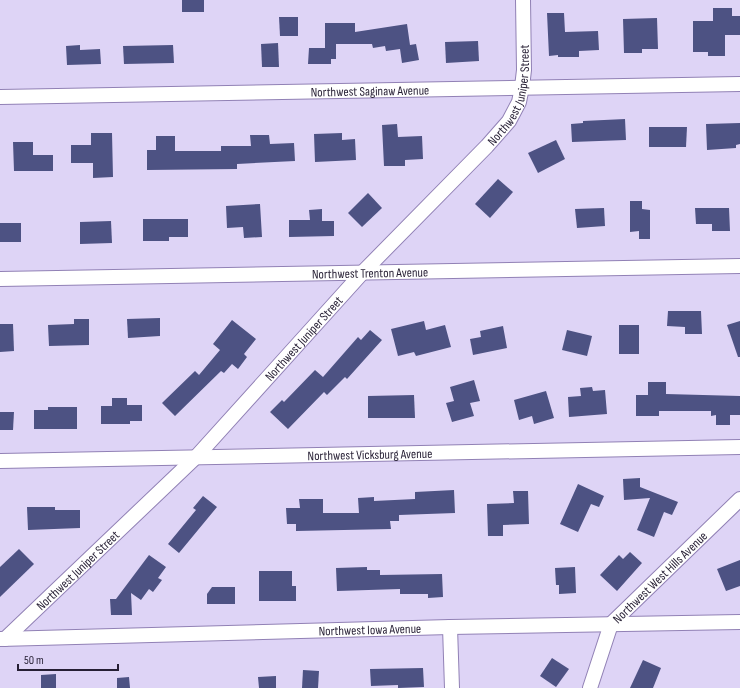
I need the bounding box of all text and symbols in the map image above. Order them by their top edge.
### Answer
street label: Northwest Juniper Street [484,45,533,149]
street label: Northwest Saginaw Avenue [311,82,429,101]
street label: Northwest Trenton Avenue [312,264,428,283]
street label: Northwest Juniper Street [262,293,346,385]
street label: Northwest Vicksburg Avenue [307,446,433,464]
street label: Northwest Juniper Street [33,527,123,614]
street label: Northwest West Hills Avenue [610,528,711,627]
street label: Northwest Iowa Avenue [318,621,421,640]
scale bar [18,646,118,672]
text: 50 m [24,653,44,668]

